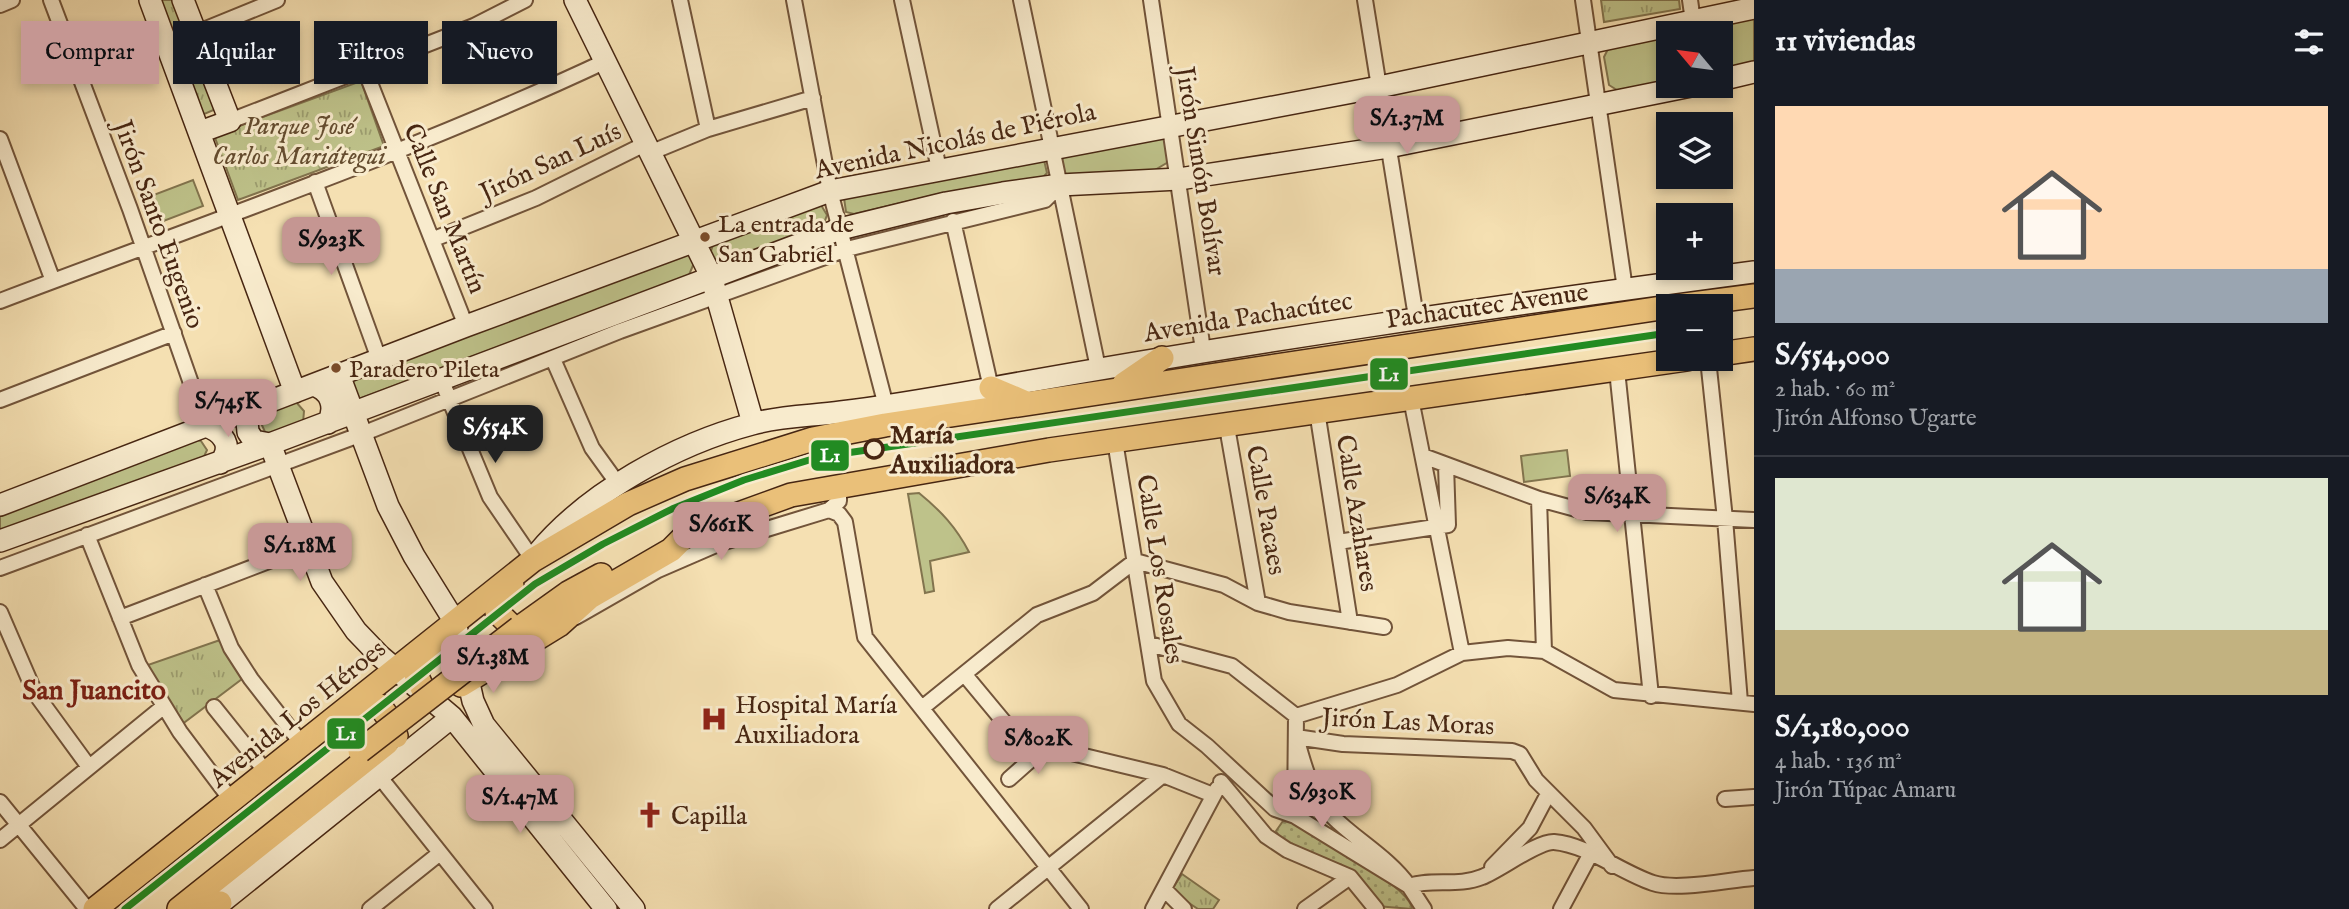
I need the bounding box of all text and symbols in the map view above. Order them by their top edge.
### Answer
chip: Comprar [21,21,159,84]
chip: Alquilar [173,21,300,84]
chip: Filtros [314,21,428,84]
chip: Nuevo [442,21,557,84]
north arrow [1656,21,1732,98]
map controls [1656,21,1733,371]
text: 11 viviendas [1775,23,1916,61]
icon: filters [2290,23,2328,61]
street label: Jirón Simón Bolívar [1167,61,1233,279]
street label: Avenida Nicolás de Piérola [811,95,1100,188]
pin: S/1.37M [1342,96,1472,156]
text: S/1.37M [1370,104,1444,133]
park label: Parque José Carlos Mariátegui [212,110,387,174]
button: layers [1656,112,1733,189]
street label: Jirón Santo Eugenio [105,113,212,333]
street label: Jirón San Luís [472,115,627,211]
street label: Calle San Martín [395,119,494,299]
icon: home [1989,152,2115,278]
button: + [1656,203,1733,280]
place label: La entrada de San Gabriel [718,210,854,271]
pin: S/923K [274,218,388,277]
text: S/923K [298,225,364,254]
marker: La entrada de San Gabriel [698,230,712,244]
street label: Pachacutec Avenue [1384,276,1591,337]
street label: Avenida Pachacútec [1141,285,1355,350]
button: − [1656,294,1733,371]
text: S/554,000 [1775,337,1890,375]
place label: Paradero Pileta [349,355,500,386]
line badge: L1 [1369,357,1409,391]
marker: Paradero Pileta [329,361,343,375]
text: L1 [1379,364,1399,388]
text: 2 hab. · 60 m² [1775,375,1896,404]
pin: S/745K [171,380,285,439]
text: S/745K [195,387,261,416]
text: Jirón Alfonso Ugarte [1775,404,1977,433]
pin: S/554K [438,406,552,465]
text: S/554K [463,413,527,442]
place label: María Auxiliadora [889,419,1015,482]
street label: Calle Azahares [1328,433,1385,594]
line badge: L1 [810,439,850,472]
marker: María Auxiliadora [864,439,884,459]
street label: Calle Pacaes [1238,443,1293,578]
text: L1 [820,445,840,469]
street label: Calle Los Rosales [1128,472,1191,666]
pin: S/634K [1560,475,1674,534]
text: S/634K [1584,482,1650,511]
pin: S/661K [664,503,778,562]
text: S/661K [689,510,753,539]
pin: S/1.18M [235,524,365,583]
icon: home [1989,524,2115,650]
text: S/1.18M [264,531,336,560]
street label: Avenida Los Héroes [202,633,393,796]
pin: S/1.38M [428,636,558,695]
text: S/1.38M [457,643,529,672]
district label: San Juancito [22,674,166,709]
place label: Hospital María Auxiliadora [734,689,898,752]
street label: Jirón Las Moras [1318,701,1495,744]
hospital icon: Hospital María Auxiliadora [699,704,729,734]
text: S/1,180,000 [1775,709,1910,747]
pin: S/802K [981,716,1095,776]
line badge: L1 [326,717,366,750]
text: L1 [336,723,356,747]
text: S/802K [1004,724,1072,753]
text: 4 hab. · 136 m² [1775,747,1902,776]
pin: S/930K [1265,770,1379,830]
pin: S/1.47M [455,776,585,835]
text: Jirón Túpac Amaru [1775,776,1956,805]
text: S/930K [1289,778,1355,807]
text: S/1.47M [482,783,558,812]
church icon: Capilla [635,800,665,830]
place label: Capilla [671,800,748,833]

